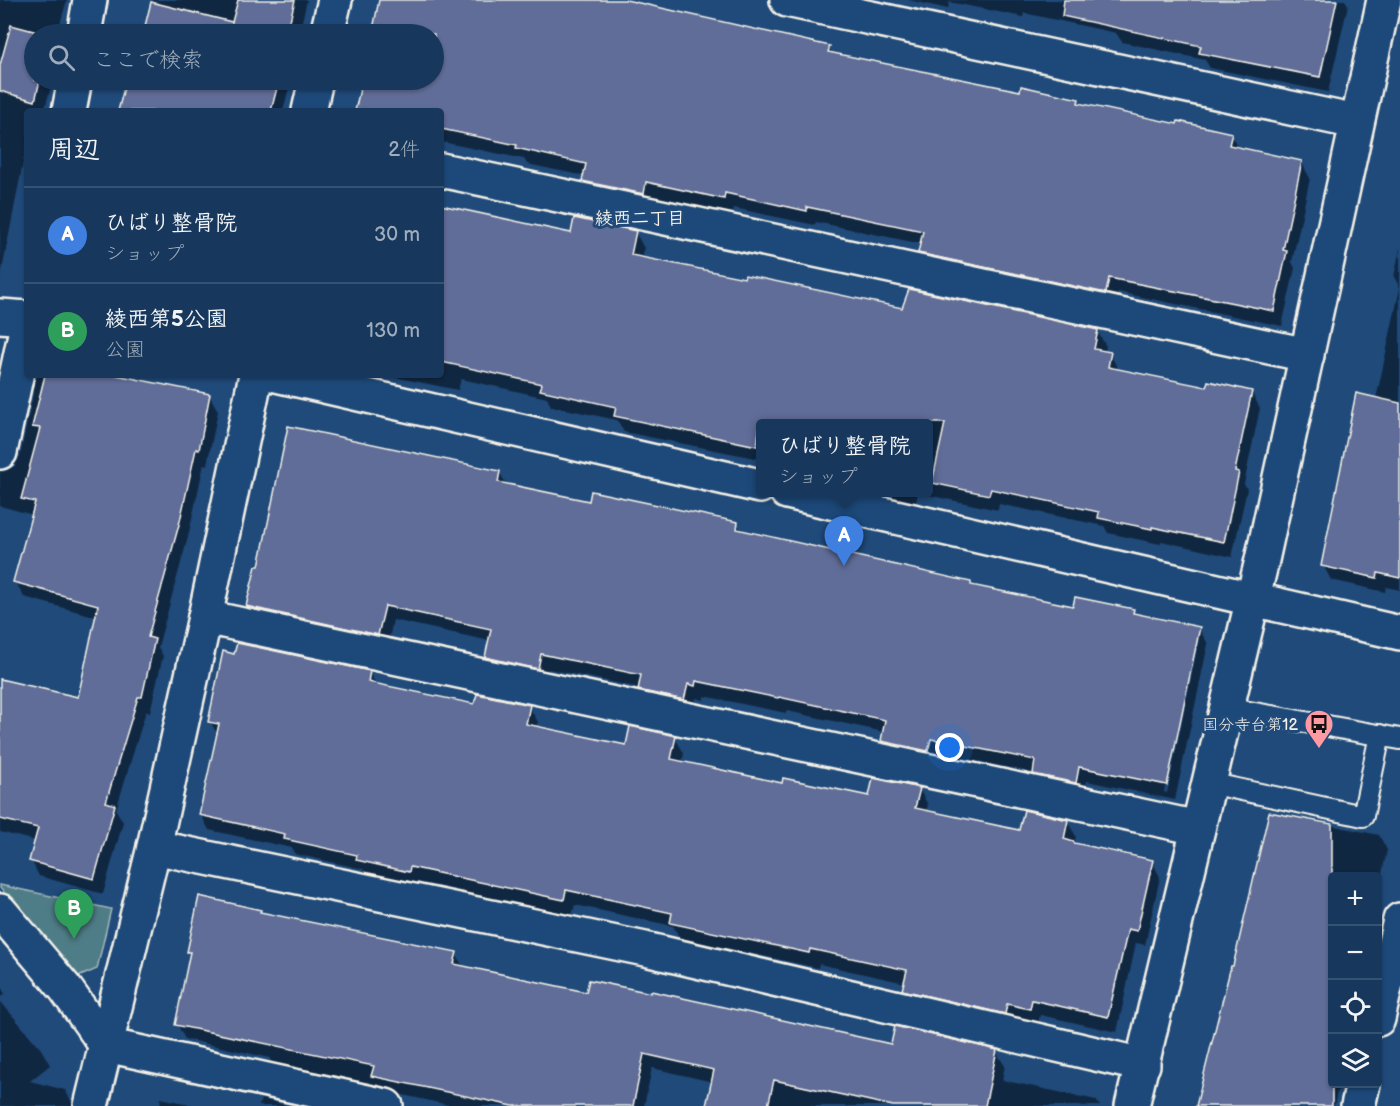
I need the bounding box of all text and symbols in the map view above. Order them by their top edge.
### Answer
search box [24,24,444,90]
icon: search [45,41,78,74]
text: ここで検索 [93,47,203,74]
text: 周辺 [48,135,100,166]
text: 2件 [388,138,420,162]
district label: 綾西二丁目 [595,208,685,229]
text: ひばり整骨院 [105,210,237,237]
text: A [61,223,74,247]
text: 30 m [374,223,420,247]
text: ショップ [105,242,184,266]
text: 綾西第5公園 [105,306,228,333]
text: B [60,319,75,343]
text: 130 m [366,319,420,343]
text: 公園 [105,338,145,362]
popup [756,419,933,497]
text: ひばり整骨院 [778,433,911,460]
text: ショップ [778,465,858,489]
pin: A [824,516,864,566]
bus stop icon: 国分寺台第12 [1303,708,1335,750]
place label: 国分寺台第12 [1202,716,1299,735]
your location [935,733,964,762]
map controls [1328,872,1382,1088]
button: + [1328,872,1382,926]
pin: B [54,890,94,939]
button: − [1328,926,1382,980]
button: locate [1328,980,1382,1034]
button: layers [1328,1034,1382,1088]

